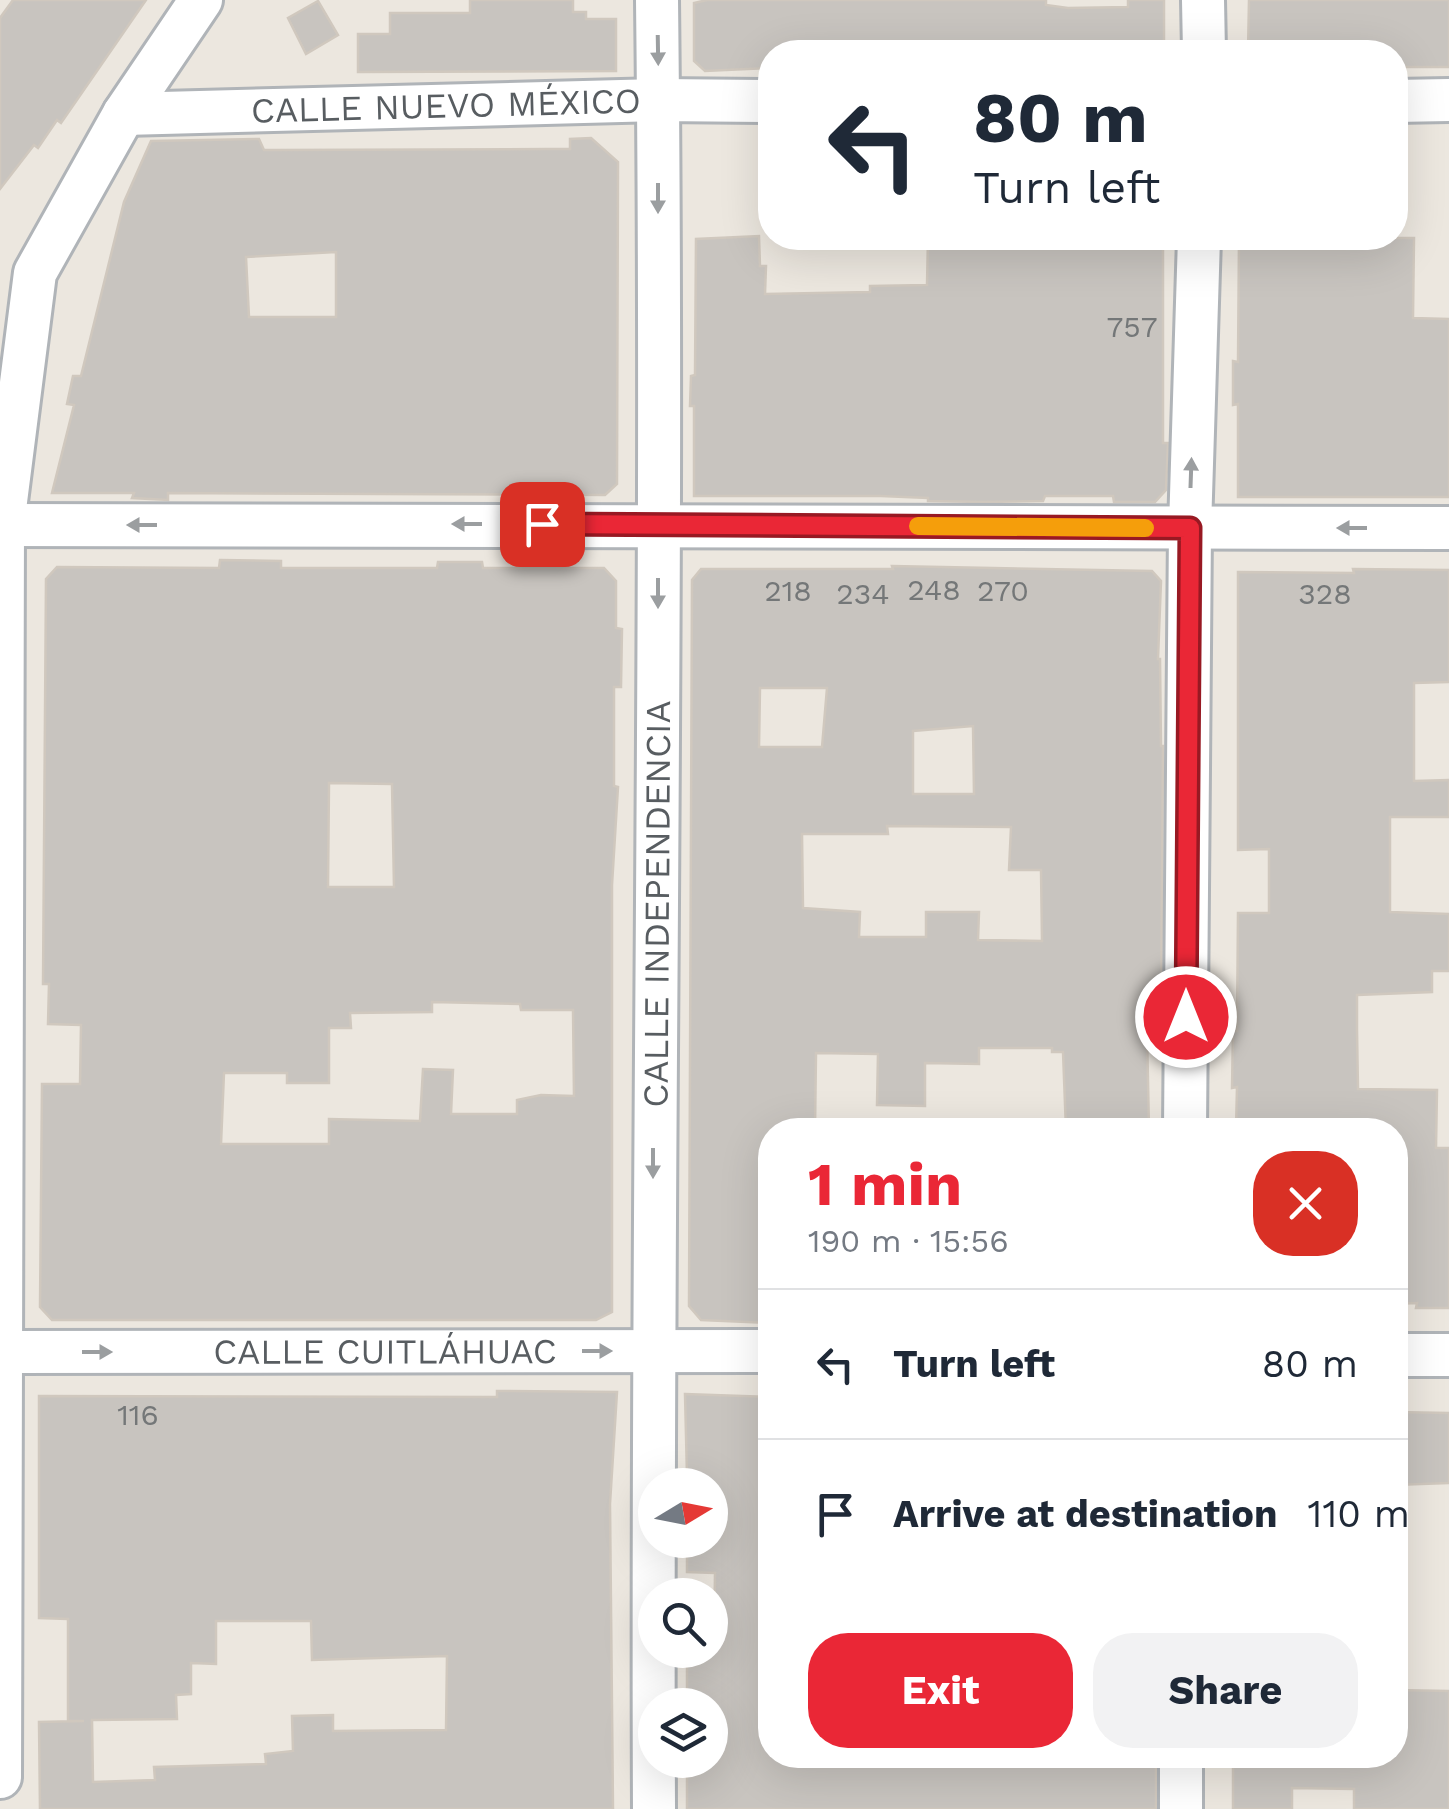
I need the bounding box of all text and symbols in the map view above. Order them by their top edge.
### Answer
one-way arrow [650,35,666,67]
text: 80 m [973,77,1148,159]
street label: CALLE NUEVO MÉXICO [250,79,641,132]
icon: left [808,80,938,210]
text: Turn left [973,161,1160,214]
one-way arrow [650,182,666,214]
house number: 757 [1106,309,1158,344]
one-way arrow [1184,456,1200,488]
pin [500,482,585,567]
icon: arrive [515,497,570,552]
one-way arrow [125,517,157,533]
one-way arrow [450,517,482,533]
one-way arrow [1335,520,1367,536]
house number: 248 [907,572,961,607]
house number: 218 [764,573,812,608]
house number: 270 [977,573,1029,608]
house number: 234 [836,576,890,611]
house number: 328 [1298,576,1352,611]
one-way arrow [649,577,665,609]
street label: CALLE INDEPENDENCIA [635,700,679,1108]
position arrow [1134,965,1238,1069]
one-way arrow [645,1147,661,1179]
text: 1 min [808,1149,962,1220]
button: close [1253,1151,1358,1256]
text: 190 m · 15:56 [808,1222,1009,1260]
street label: CALLE CUITLÁHUAC [213,1330,557,1373]
icon: left [808,1337,863,1392]
text: Turn left [893,1342,1055,1386]
text: 80 m [1262,1342,1358,1386]
one-way arrow [582,1343,614,1359]
one-way arrow [82,1344,114,1360]
house number: 116 [117,1397,159,1432]
north arrow [638,1468,728,1558]
map controls [638,1468,728,1778]
icon: arrive [808,1487,863,1542]
text: Arrive at destination [893,1492,1278,1536]
text: 110 m [1308,1492,1410,1536]
button: search [638,1578,728,1668]
button: Exit [808,1633,1073,1748]
button: Share [1093,1633,1358,1748]
button: layers [638,1688,728,1778]

